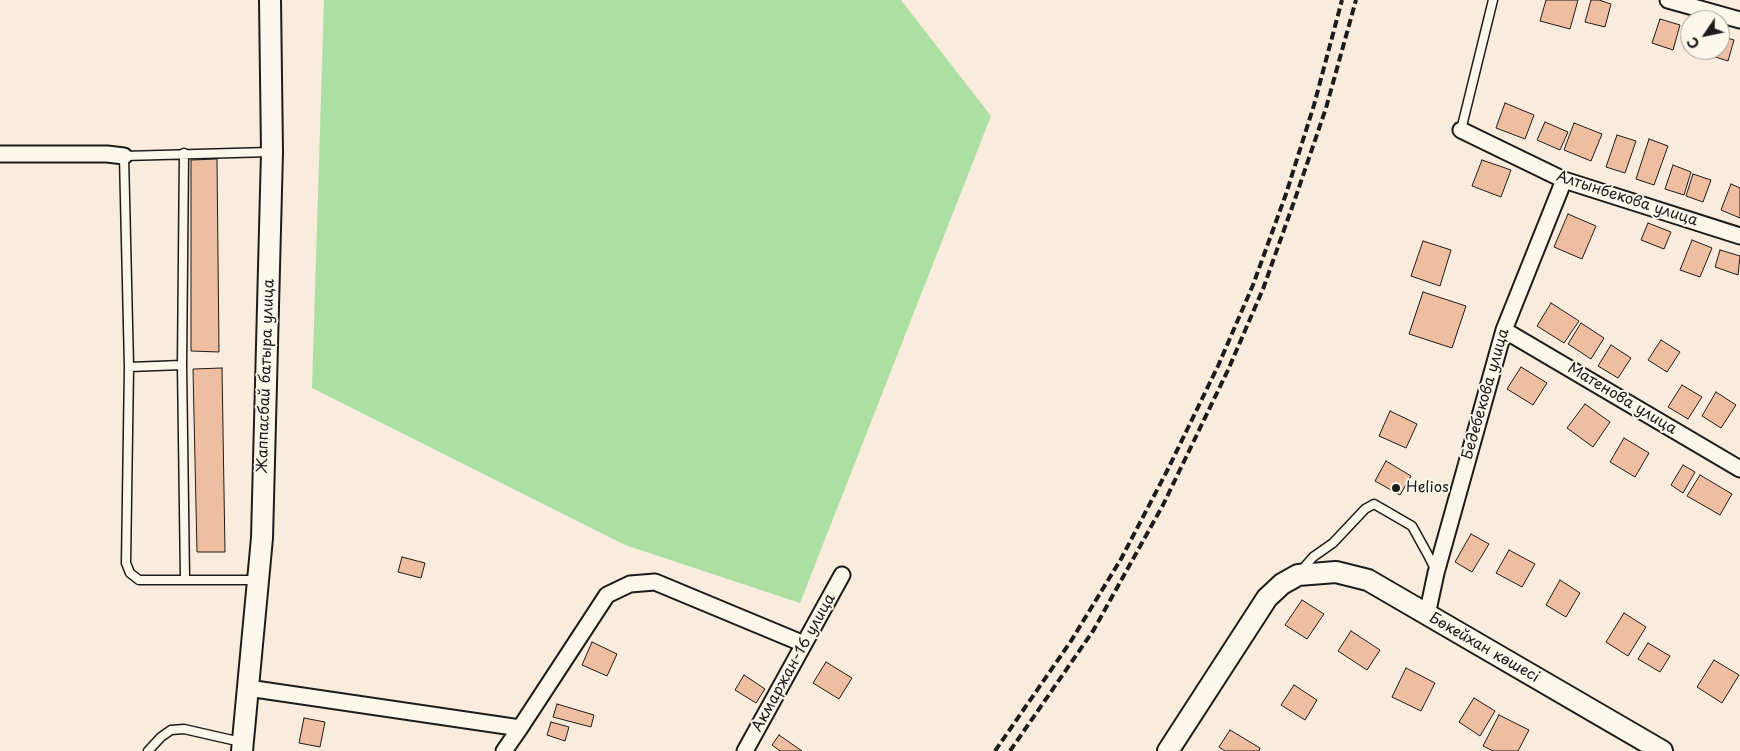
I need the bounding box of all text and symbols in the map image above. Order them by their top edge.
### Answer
north arrow [1680,10,1730,60]
text: С [1681,33,1705,53]
street label: Алтынбекова улица [1554,168,1700,230]
street label: Жаппасбай батыра улица [254,279,278,473]
street label: Бедебекова улица [1459,327,1513,461]
street label: Матенова улица [1564,359,1680,439]
place label: Helios [1406,479,1449,497]
marker: Helios [1390,482,1402,494]
street label: Акмаржан-16 улица [749,591,839,735]
street label: Бөкейхан көшесі [1426,609,1542,687]

